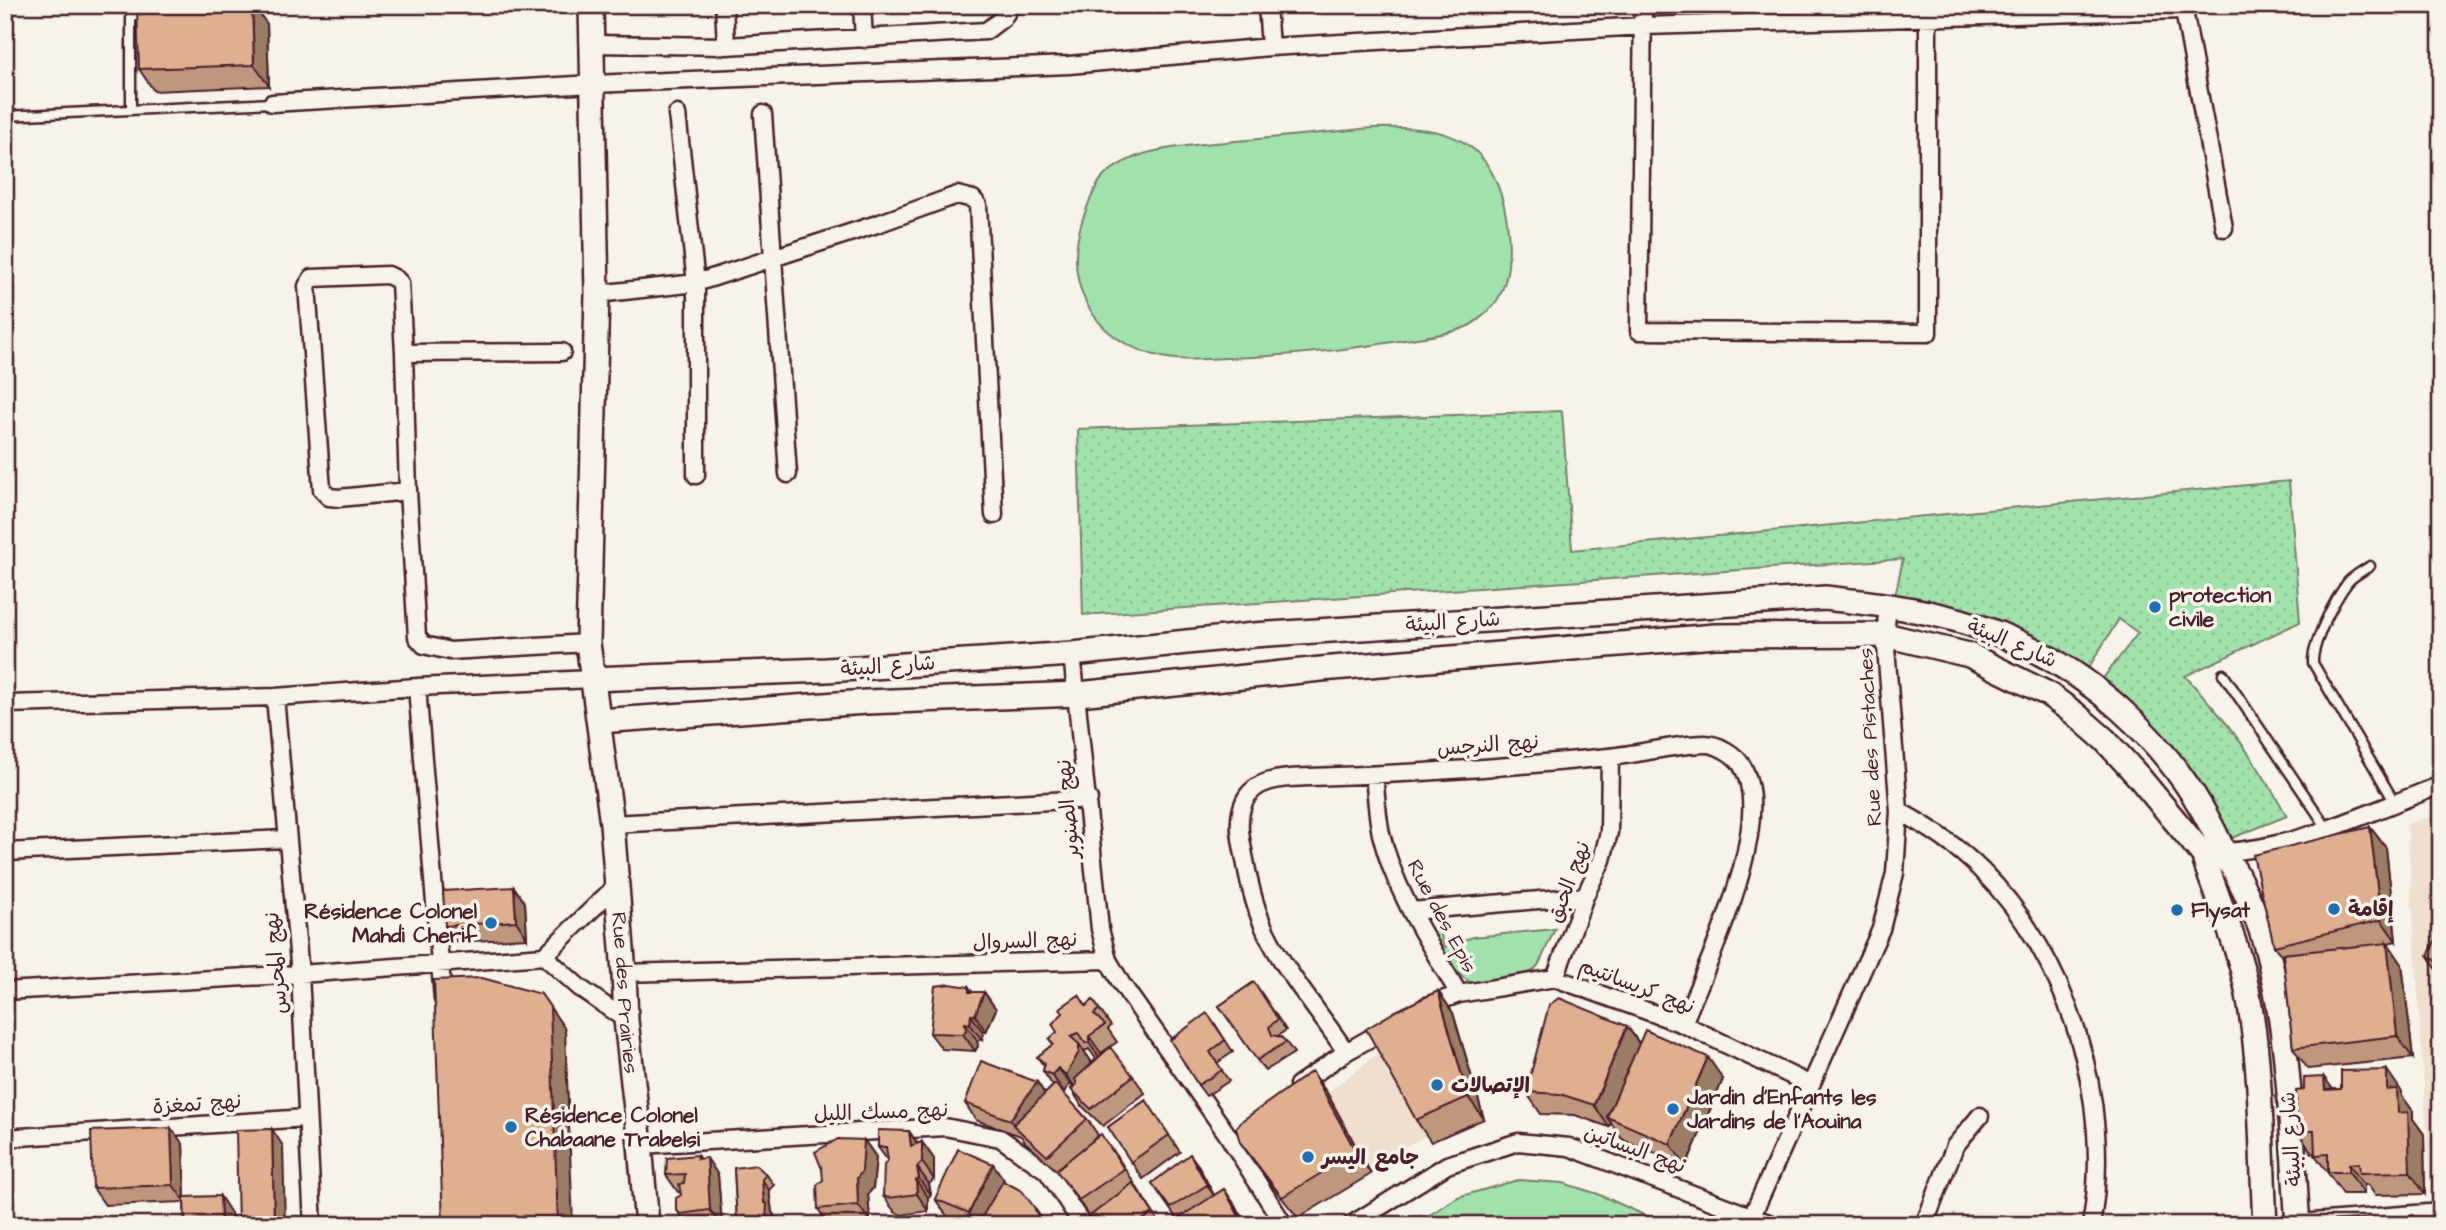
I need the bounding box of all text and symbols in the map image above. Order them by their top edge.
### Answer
place label: protection civile [2169,581,2272,634]
marker: protection civile [2147,599,2163,615]
street label: شارع البيئة [1405,604,1501,640]
street label: شارع البيئة [1963,611,2061,675]
street label: Rue des Pistaches [1851,647,1889,827]
street label: شارع البيئة [840,648,936,684]
street label: نهج النرجس [1436,727,1540,763]
street label: نهج الصنوبر [1049,758,1087,862]
street label: نهج الحبق [1540,837,1598,927]
street label: Rue des Epis [1399,854,1484,978]
place label: إقامة [2348,895,2394,924]
place label: Flysat [2191,896,2251,928]
place label: Résidence Colonel Mahdi Cherif [304,897,478,950]
marker: إقامة [2326,901,2342,917]
marker: Flysat [2169,902,2185,918]
street label: نهج المحرس [257,911,295,1015]
street label: Rue des Prairies [605,911,646,1075]
marker: Résidence Colonel Mahdi Cherif [483,915,499,931]
street label: نهج السروال [972,925,1078,957]
street label: نهج كريسانتيم [1575,951,1699,1022]
place label: الإتصالات [1451,1071,1530,1100]
marker: الإتصالات [1429,1077,1445,1093]
place label: Jardin d'Enfants les Jardins de l'Aouina [1686,1083,1877,1136]
street label: نهج تمغزة [151,1086,243,1122]
street label: شارع البيئة [2273,1091,2309,1187]
street label: نهج مسك الليل [813,1095,949,1129]
place label: Résidence Colonel Chabaane Trabelsi [525,1101,701,1154]
marker: Jardin d'Enfants les Jardins de l'Aouina [1665,1101,1681,1117]
street label: نهج البساتين [1580,1117,1690,1181]
marker: Résidence Colonel Chabaane Trabelsi [503,1119,519,1135]
place label: جامع اليسر [1320,1143,1419,1172]
marker: جامع اليسر [1300,1149,1316,1165]

